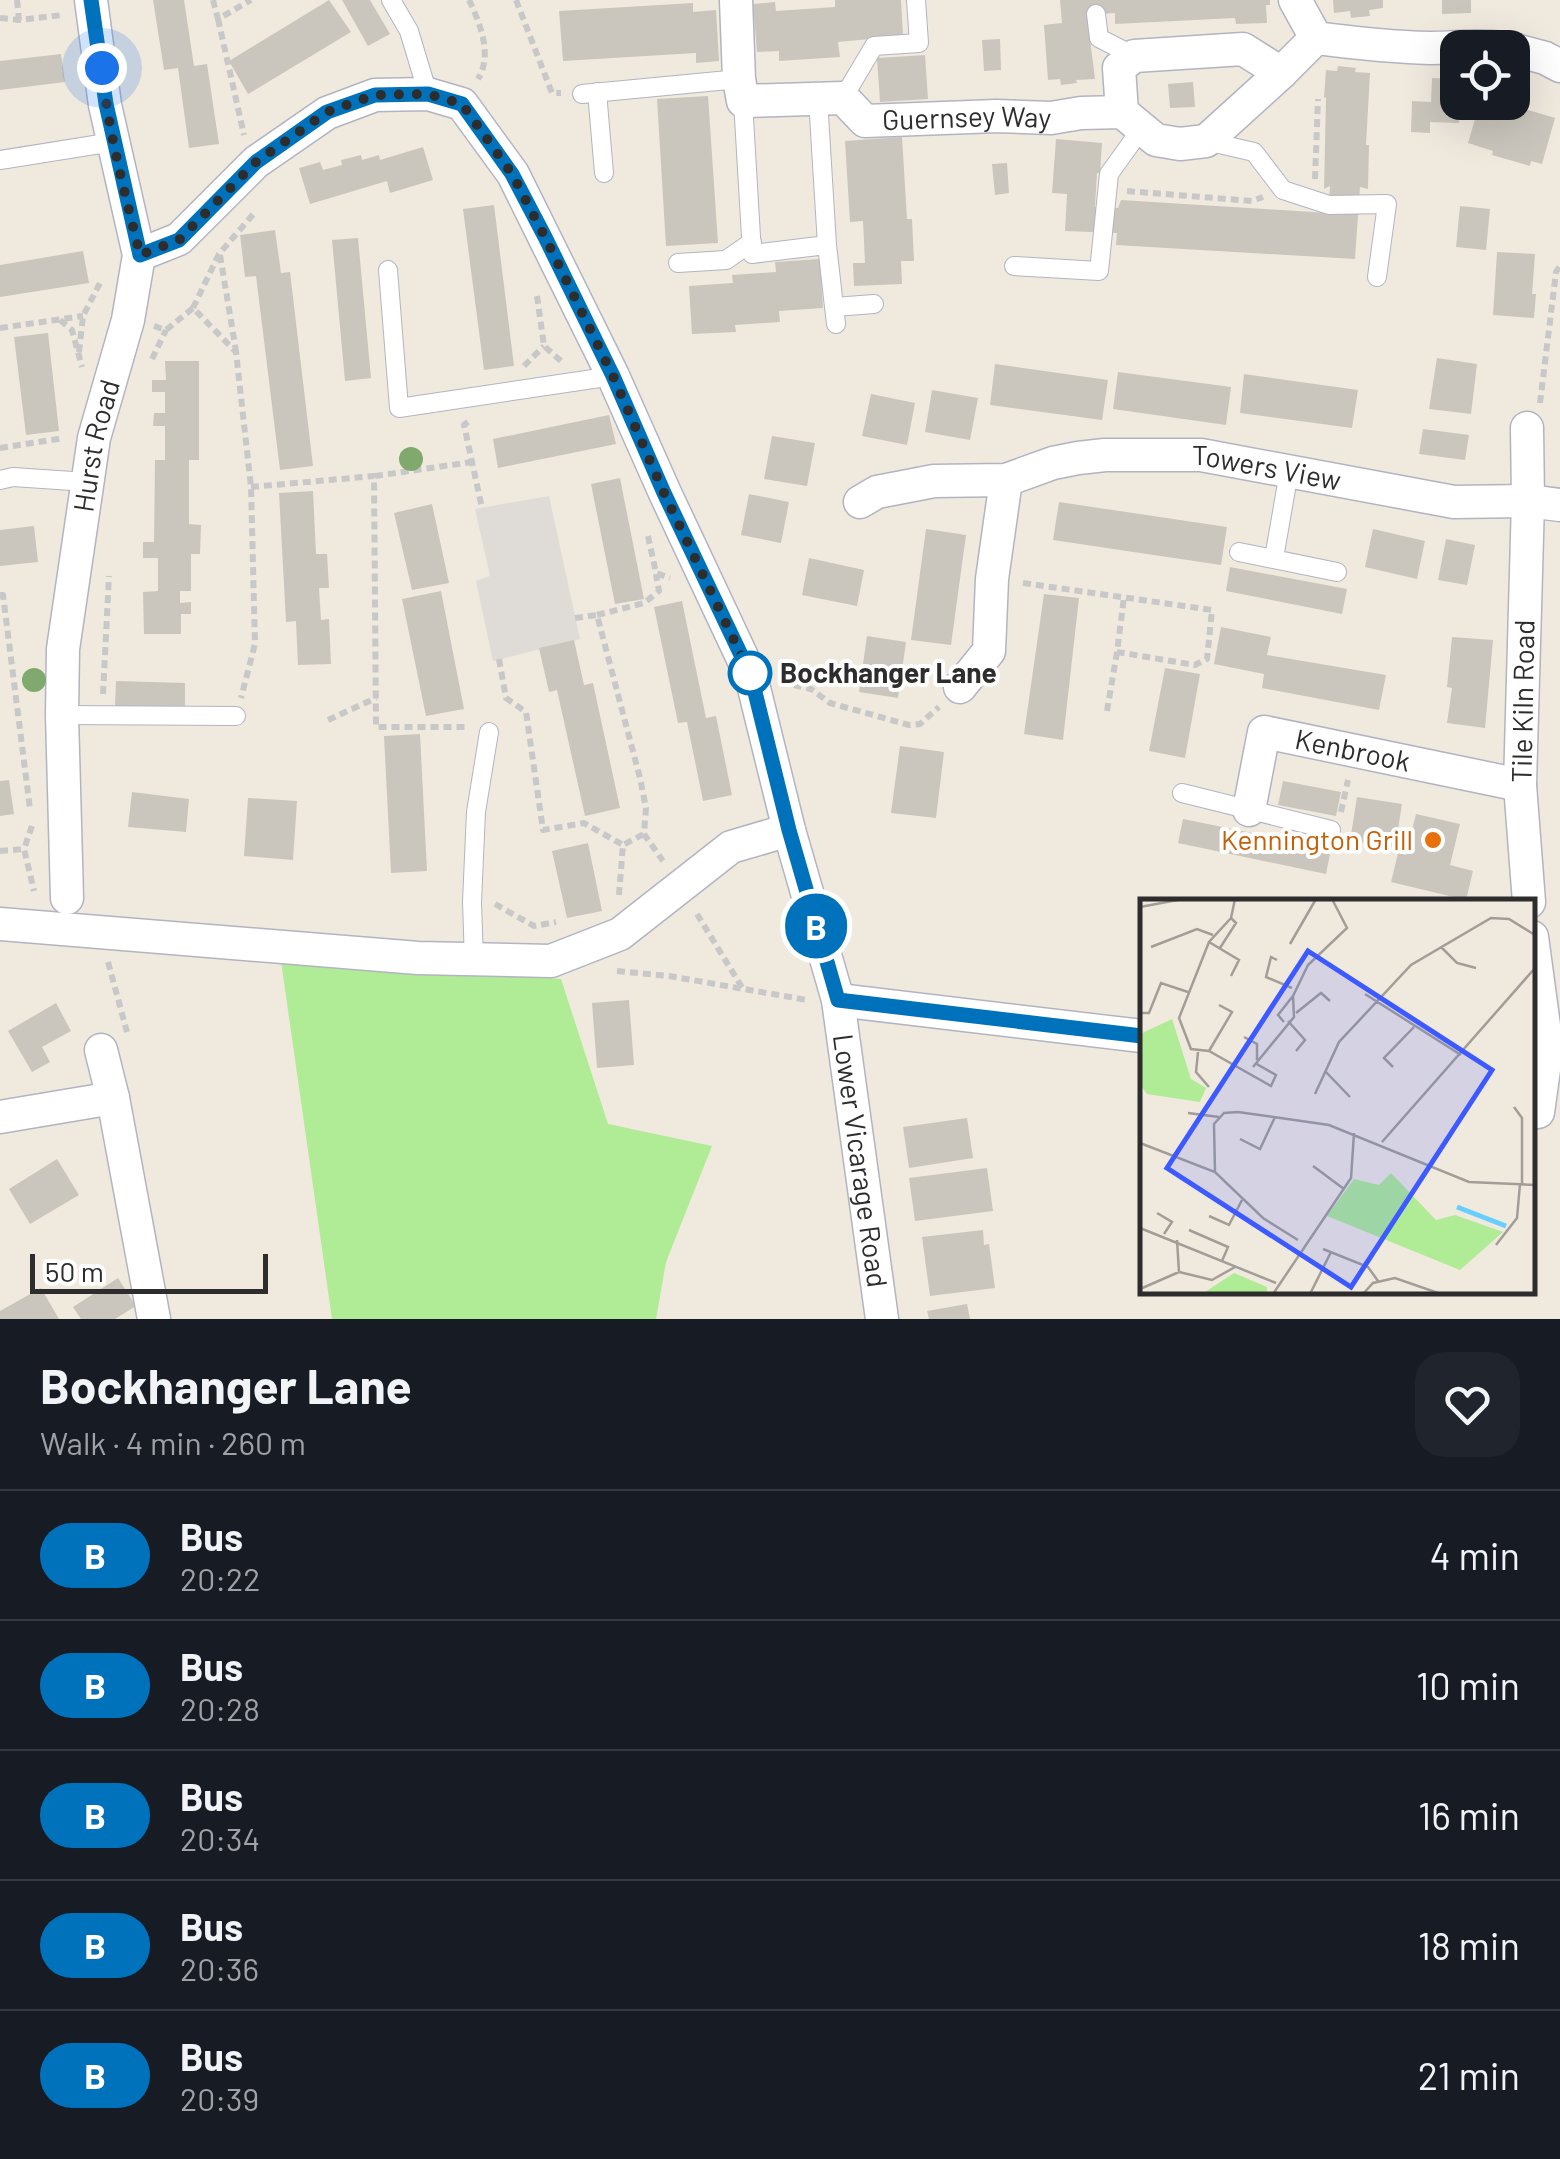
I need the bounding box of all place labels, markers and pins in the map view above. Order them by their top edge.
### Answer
marker: Bockhanger Lane [729,652,771,694]
place label: Bockhanger Lane [780,655,997,689]
place label: Kennington Grill [1221,822,1413,856]
marker: Kennington Grill [1422,829,1444,851]

